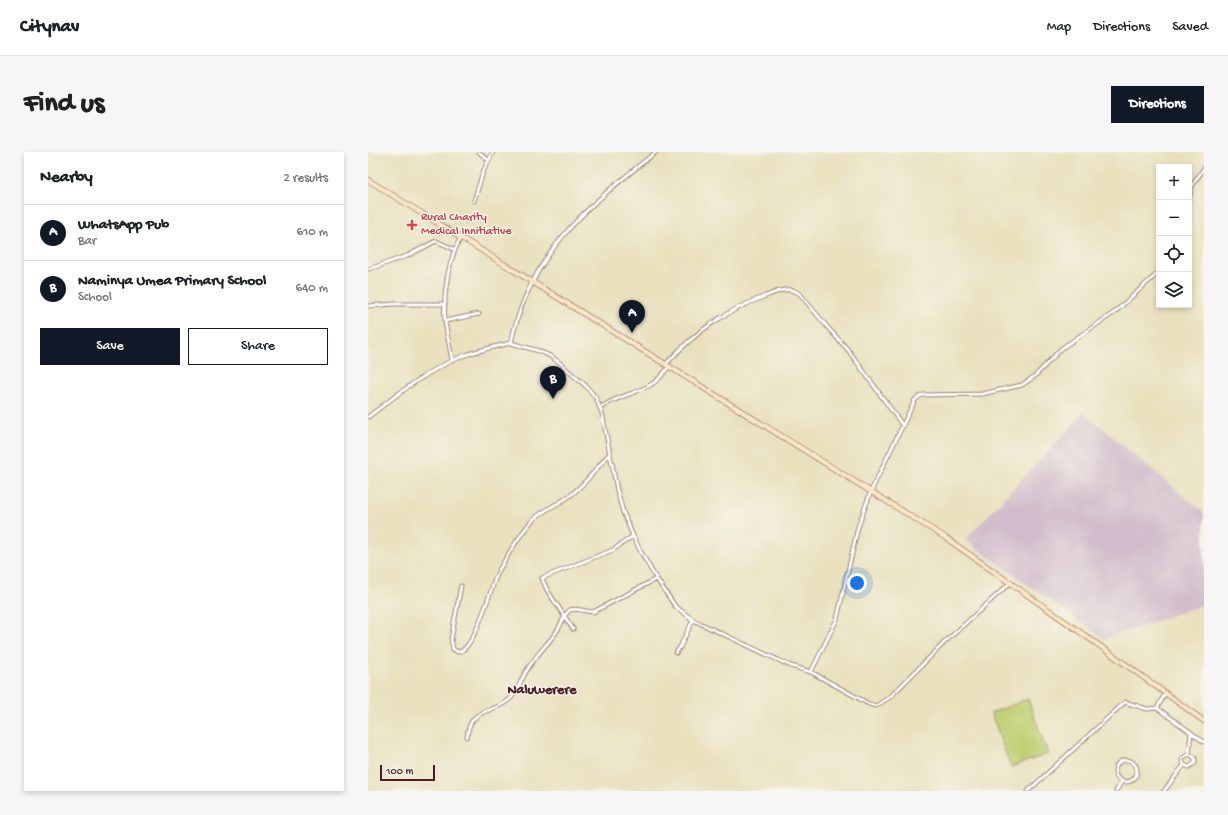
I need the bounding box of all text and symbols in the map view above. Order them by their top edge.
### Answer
text: Citynav [20,16,79,39]
text: Map [1047,19,1071,36]
text: Directions [1093,19,1150,36]
text: Saved [1172,19,1208,36]
button: Directions [1111,86,1204,123]
text: Find us [24,88,104,121]
map controls [1156,164,1192,308]
button: + [1156,164,1192,200]
text: Nearby [40,168,93,188]
text: 2 results [283,171,328,186]
button: − [1156,200,1192,236]
place label: Rural Charity Medical Innitiative [421,211,512,239]
text: WhatsApp Pub [78,216,169,234]
marker: Rural Charity Medical Innitiative [406,219,418,231]
text: A [49,225,57,240]
text: 610 m [296,225,328,240]
text: Bar [78,234,96,249]
button: locate [1156,236,1192,272]
text: Naminya Umea Primary School [78,272,266,290]
button: layers [1156,272,1192,308]
text: B [50,281,56,296]
text: 640 m [296,281,328,296]
text: School [78,290,112,305]
pin: A [619,300,645,333]
button: Save [40,328,180,365]
button: Share [188,328,328,365]
pin: B [540,366,566,399]
your location [847,573,867,593]
district label: Naluwerere [507,682,577,699]
scale bar [380,763,435,782]
text: 100 m [386,766,413,778]

